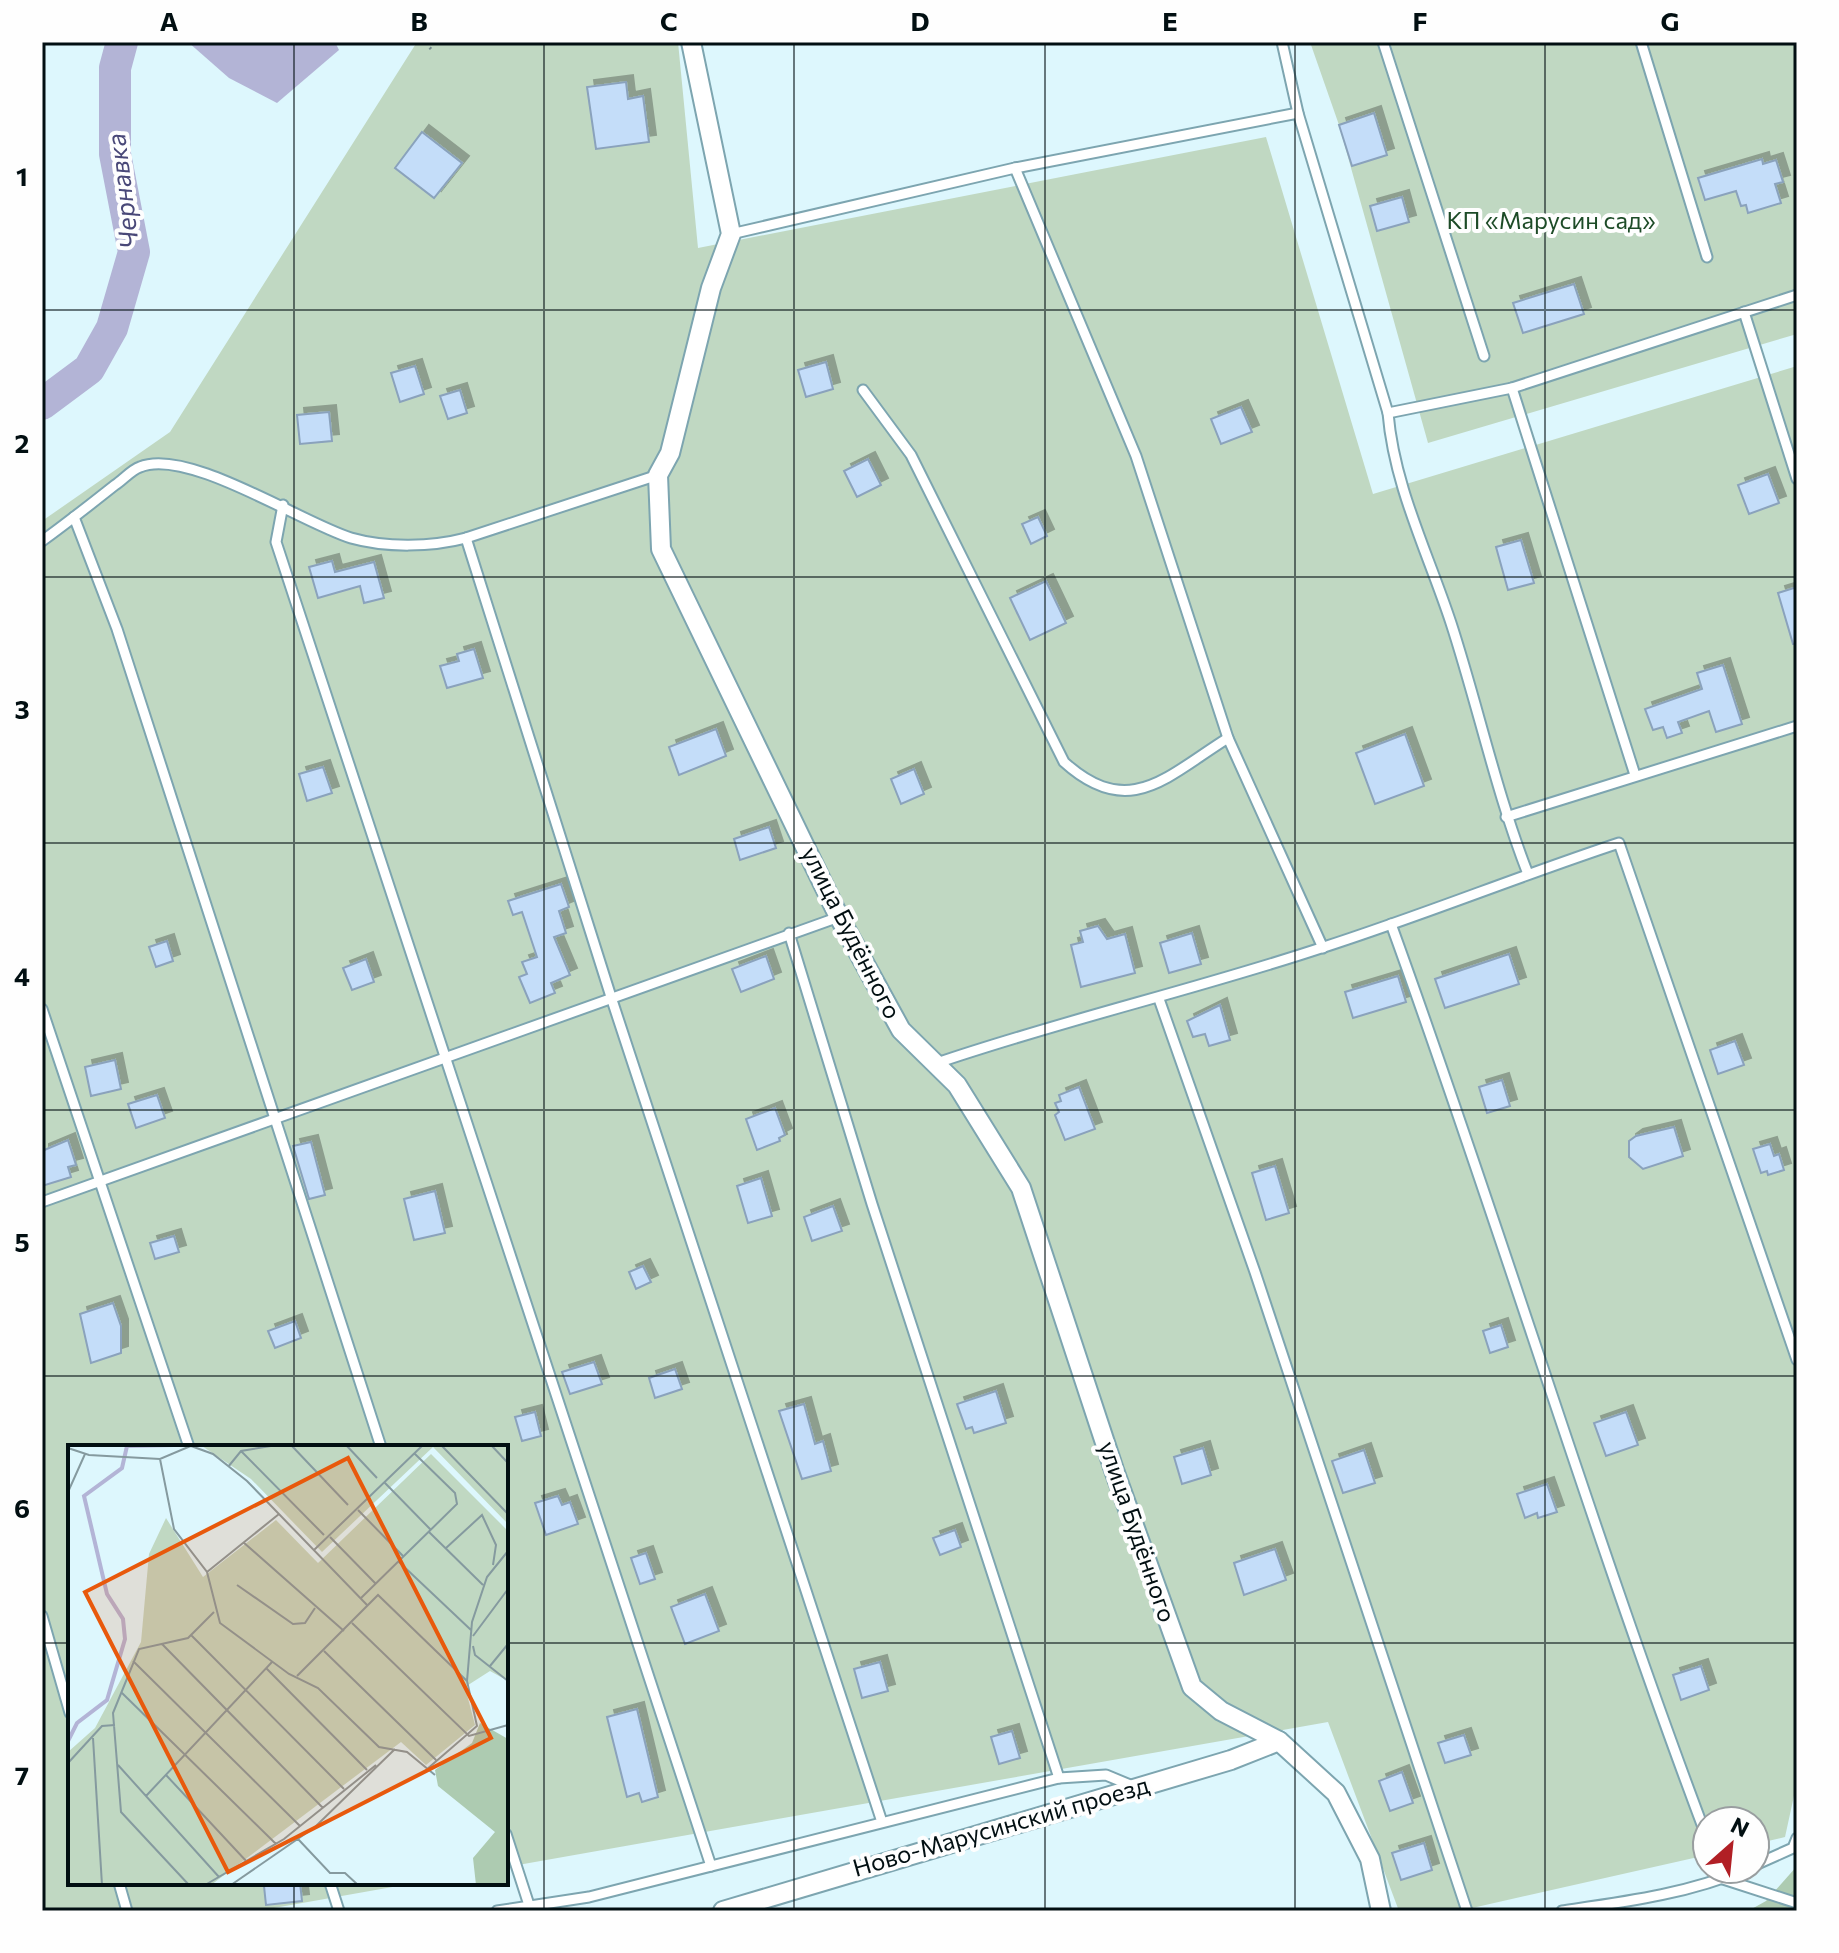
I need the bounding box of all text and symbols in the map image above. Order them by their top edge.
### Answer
text: A [160,5,179,36]
text: B [410,5,428,36]
text: C [660,5,678,36]
text: D [910,5,930,36]
text: E [1162,5,1178,36]
text: F [1412,5,1428,36]
text: G [1661,5,1679,36]
water label: Чернавка [99,132,144,251]
text: 1 [16,160,28,191]
park label: КП «Марусин сад» [1446,205,1656,234]
text: 2 [15,427,29,458]
text: 3 [14,693,30,724]
street label: улица Будённого [796,841,908,1023]
text: 4 [14,960,30,991]
text: 5 [14,1226,30,1257]
street label: улица Будённого [1094,1437,1183,1626]
inset map [68,1445,508,1885]
text: 6 [14,1492,30,1523]
text: 7 [15,1759,29,1790]
street label: Ново-Марусинский проезд [849,1769,1152,1882]
north arrow [1691,1805,1771,1885]
text: N [1727,1811,1754,1843]

